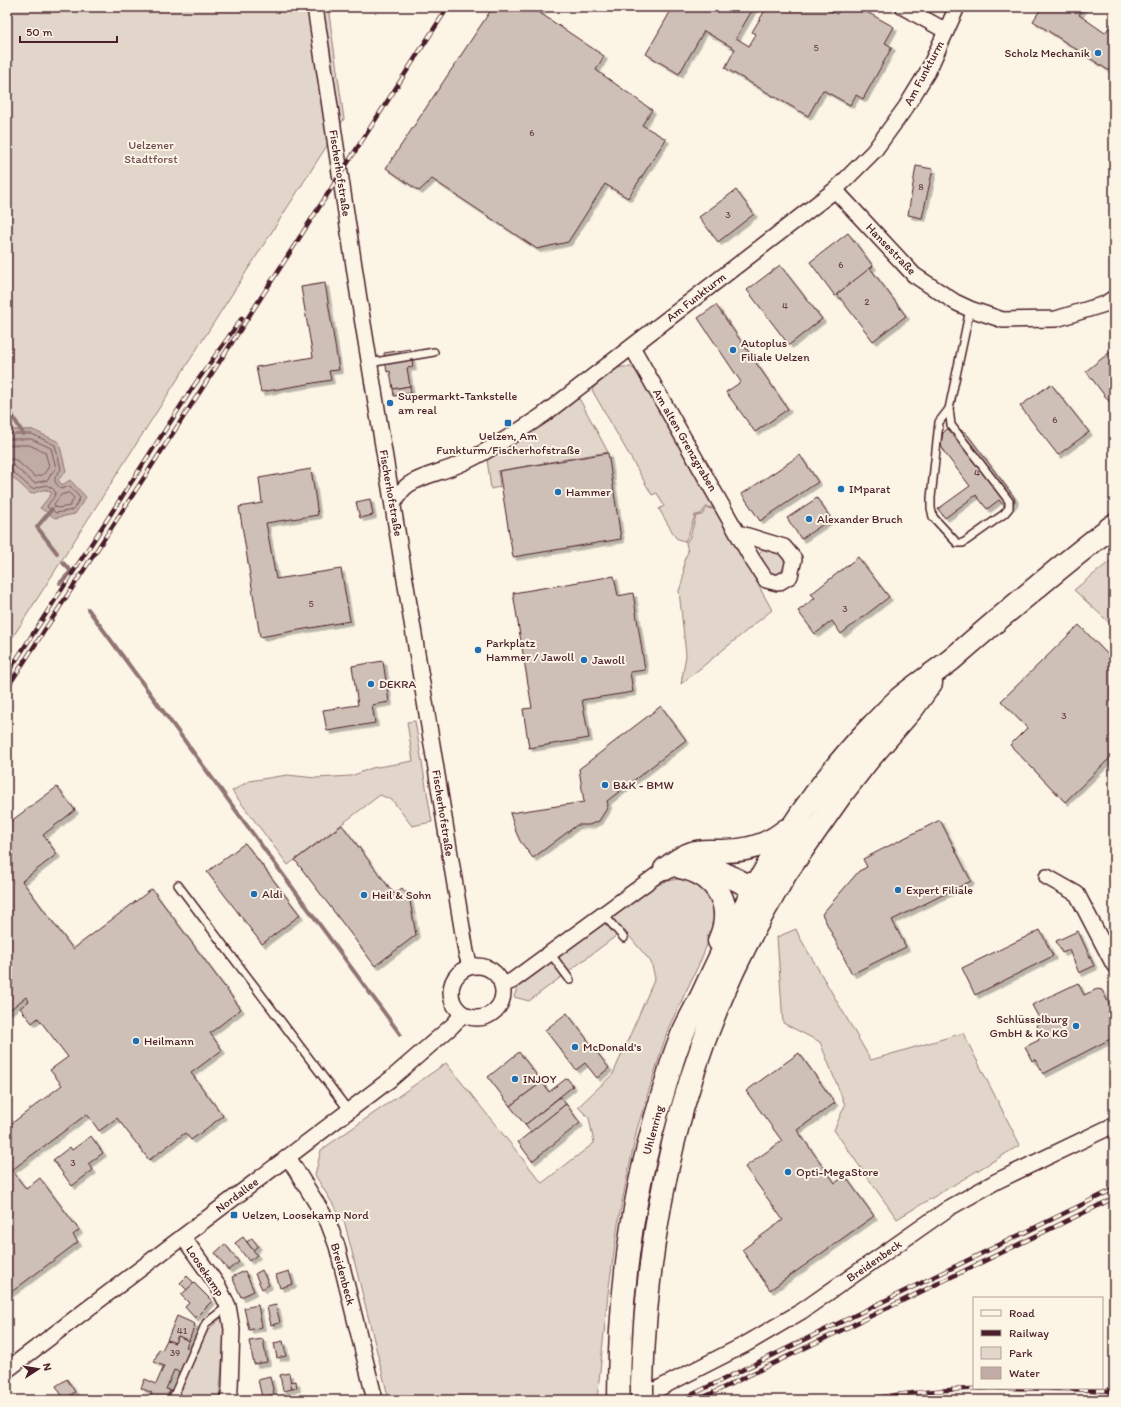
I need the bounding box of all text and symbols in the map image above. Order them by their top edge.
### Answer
scale bar [20,18,117,44]
text: 50 m [26,25,52,39]
street label: Am Funkturm [901,38,947,108]
house number: 5 [813,41,819,54]
place label: Scholz Mechanik [1005,46,1090,60]
marker: Scholz Mechanik [1093,48,1103,58]
house number: 6 [529,126,535,139]
street label: Fischerhofstraße [326,129,354,218]
park label: Uelzener Stadtforst [124,138,178,166]
house number: 8 [918,180,924,193]
house number: 3 [725,208,731,221]
street label: Hansestraße [863,220,919,278]
house number: 6 [838,258,844,271]
street label: Am Funkturm [664,269,728,325]
house number: 2 [864,295,870,308]
house number: 4 [782,299,788,312]
place label: Autoplus Filiale Uelzen [741,336,810,364]
marker: Autoplus Filiale Uelzen [728,345,738,355]
street label: Am alten Grenzgraben [650,386,720,494]
place label: Supermarkt-Tankstelle am real [398,389,518,417]
marker: Supermarkt-Tankstelle am real [385,398,395,408]
house number: 6 [1052,413,1058,426]
marker: Uelzen, Am Funkturm/Fischerhofstraße [503,418,513,428]
place label: Uelzen, Am Funkturm/Fischerhofstraße [436,429,580,457]
street label: Fischerhofstraße [377,449,406,538]
house number: 4 [974,466,980,479]
place label: IMparat [849,482,891,496]
marker: IMparat [836,484,846,494]
place label: Hammer [566,485,611,499]
marker: Hammer [553,487,563,497]
place label: Alexander Bruch [817,512,903,526]
marker: Alexander Bruch [804,514,814,524]
house number: 5 [308,597,314,610]
house number: 3 [842,602,848,615]
place label: Parkplatz Hammer / Jawoll [486,636,575,664]
marker: Parkplatz Hammer / Jawoll [473,645,483,655]
place label: Jawoll [592,653,626,667]
marker: Jawoll [579,655,589,665]
place label: DEKRA [379,677,416,691]
marker: DEKRA [366,679,376,689]
house number: 3 [1061,709,1067,722]
street label: Fischerhofstraße [429,769,457,858]
place label: B&K - BMW [613,778,674,792]
marker: B&K - BMW [600,780,610,790]
place label: Expert Filiale [906,883,973,897]
marker: Expert Filiale [893,885,903,895]
place label: Aldi [262,887,283,901]
place label: Heil & Sohn [372,888,432,902]
marker: Aldi [249,889,259,899]
marker: Heil & Sohn [359,890,369,900]
place label: Schlüsselburg GmbH & Ko KG [989,1012,1069,1040]
marker: Schlüsselburg GmbH & Ko KG [1071,1021,1081,1031]
place label: Heilmann [144,1034,194,1048]
marker: Heilmann [131,1036,141,1046]
place label: McDonald's [583,1040,642,1054]
marker: McDonald's [570,1042,580,1052]
place label: INJOY [523,1072,557,1086]
marker: INJOY [510,1074,520,1084]
street label: Uhlenring [640,1103,667,1156]
house number: 3 [70,1156,76,1169]
place label: Opti-MegaStore [796,1165,879,1179]
marker: Opti-MegaStore [783,1167,793,1177]
street label: Nordallee [213,1174,261,1216]
place label: Uelzen, Loosekamp Nord [242,1208,369,1222]
marker: Uelzen, Loosekamp Nord [229,1210,239,1220]
street label: Breidenbeck [844,1236,905,1285]
street label: Breidenbeck [328,1241,358,1307]
street label: Loosekamp [183,1243,227,1299]
legend [973,1297,1103,1389]
text: Road [1009,1306,1035,1320]
house number: 41 [177,1324,188,1337]
text: Railway [1009,1326,1049,1340]
house number: 39 [170,1346,180,1359]
text: Park [1009,1346,1033,1360]
north arrow [18,1349,58,1389]
text: N [40,1362,54,1372]
text: Water [1009,1366,1040,1380]

